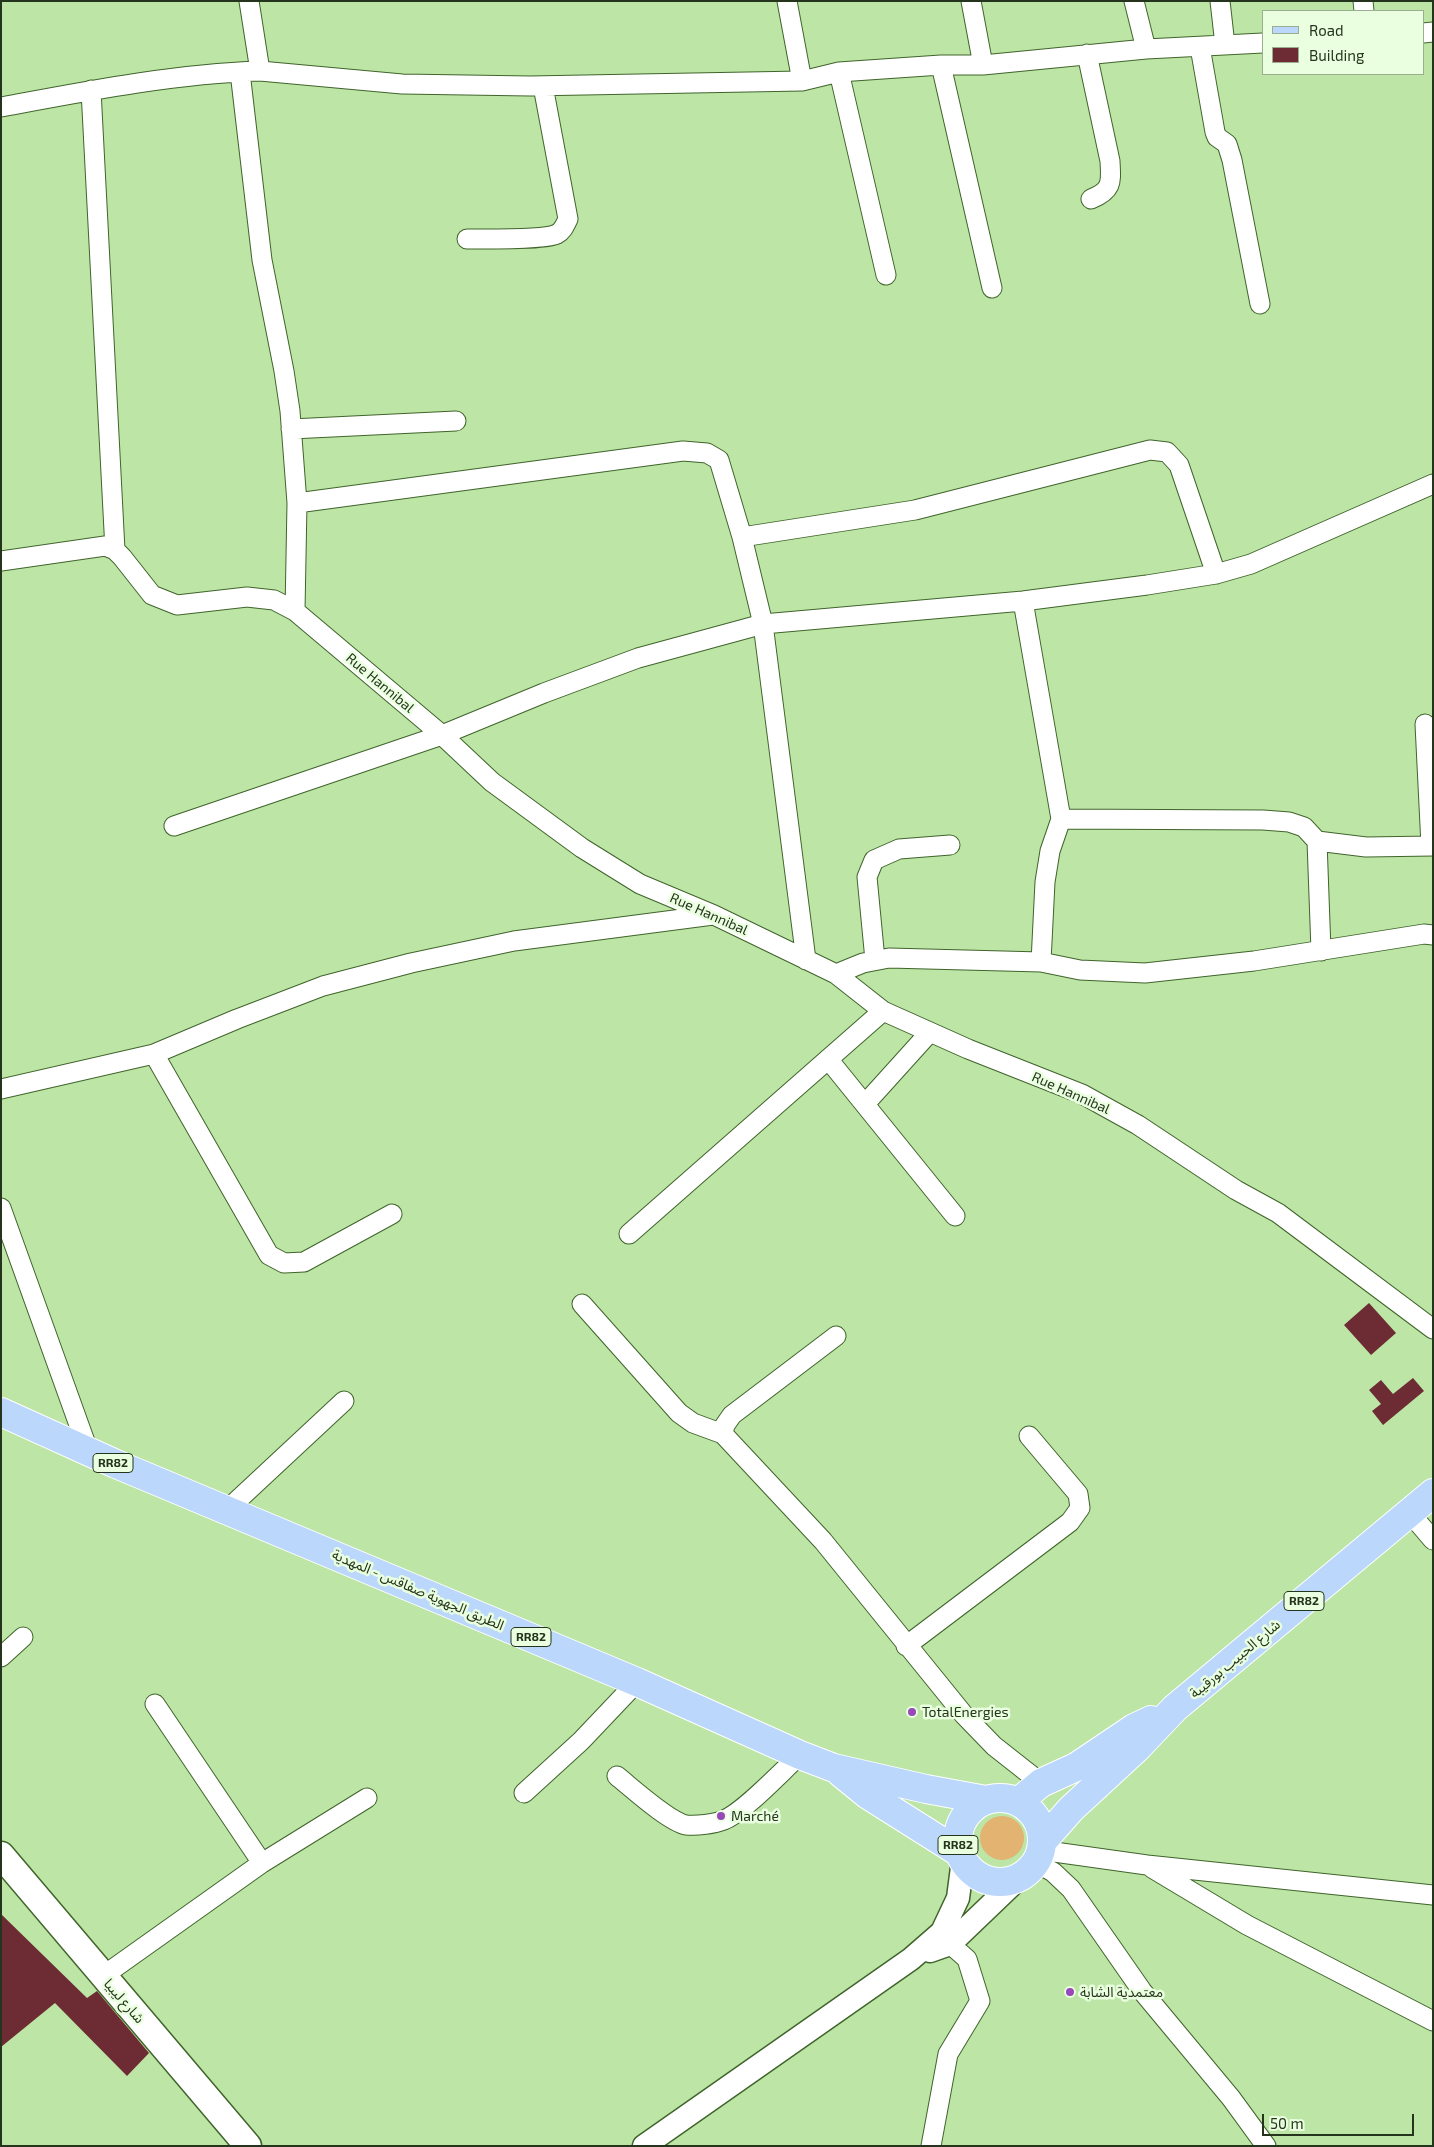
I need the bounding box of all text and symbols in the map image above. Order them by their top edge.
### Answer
legend [1262,10,1424,75]
text: Road [1309,21,1344,39]
text: Building [1309,46,1364,64]
street label: Rue Hannibal [342,650,418,716]
street label: Rue Hannibal [667,889,751,939]
street label: Rue Hannibal [1029,1068,1113,1118]
road number: RR82 [93,1454,133,1472]
street label: الطريق الجهوية صفاقس - المهدية [329,1546,507,1634]
road number: RR82 [1284,1592,1324,1610]
street label: شارع الحبيب بورقيبة [1186,1616,1284,1702]
road number: RR82 [511,1628,551,1646]
place label: TotalEnergies [922,1704,1009,1720]
marker: TotalEnergies [906,1706,918,1718]
place label: Marché [731,1808,779,1824]
marker: Marché [715,1810,727,1822]
road number: RR82 [938,1836,978,1854]
street label: شارع ليبيا [100,1975,148,2027]
place label: معتمدية الشابة [1080,1984,1163,2000]
marker: معتمدية الشابة [1064,1986,1076,1998]
scale bar [1264,2104,1416,2136]
text: 50 m [1270,2114,1304,2132]

